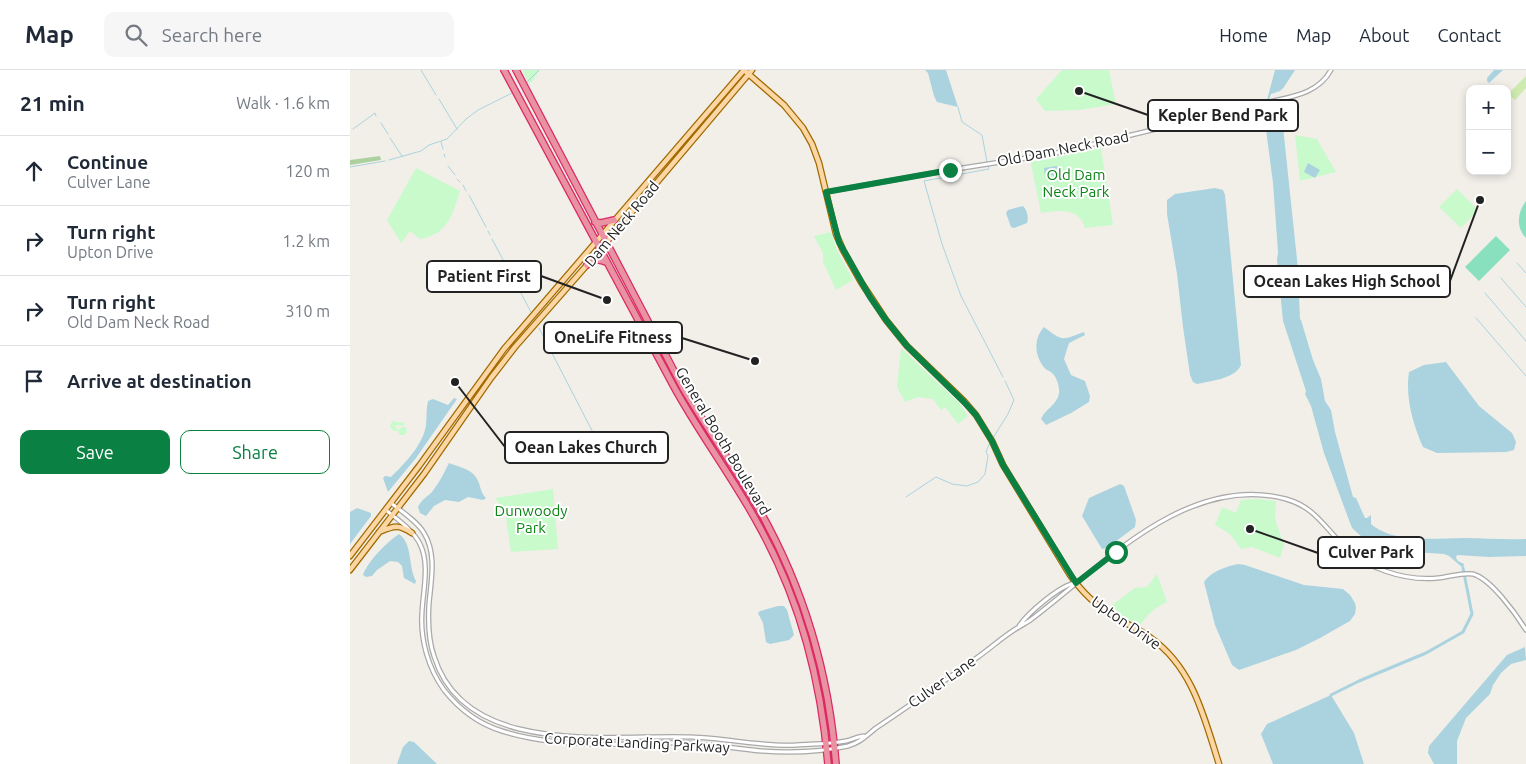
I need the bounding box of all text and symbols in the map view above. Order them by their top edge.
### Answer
search box [104,12,454,57]
text: Map [25,21,74,48]
icon: search [122,21,150,49]
text: Search here [162,24,262,46]
text: Home [1219,25,1268,45]
text: Map [1296,25,1331,45]
text: About [1359,25,1409,45]
text: Contact [1437,25,1501,45]
map controls [1466,85,1511,175]
button: + [1466,85,1511,130]
text: 21 min [20,91,85,115]
text: Walk · 1.6 km [236,94,330,112]
callout: Kepler Bend Park [1148,100,1298,131]
text: Kepler Bend Park [1158,106,1288,124]
street label: Old Dam Neck Road [996,127,1130,170]
button: − [1466,130,1511,175]
text: Continue [67,151,148,173]
icon: ahead [20,157,48,185]
route end [939,159,962,182]
text: 120 m [285,162,330,180]
park label: Old Dam Neck Park [1043,166,1110,200]
text: Culver Lane [67,173,151,191]
street label: Dam Neck Road [581,178,662,270]
text: Turn right [67,221,155,243]
icon: right [20,227,48,255]
text: 1.2 km [282,232,330,250]
text: Upton Drive [67,243,154,261]
callout: Patient First [427,261,541,292]
callout: Ocean Lakes High School [1244,266,1450,297]
text: Patient First [437,267,531,285]
text: Ocean Lakes High School [1254,272,1441,290]
text: Turn right [67,291,155,313]
icon: right [20,297,48,325]
text: 310 m [285,302,330,320]
text: Old Dam Neck Road [67,313,210,331]
callout: OneLife Fitness [544,322,682,353]
text: OneLife Fitness [554,328,672,346]
street label: General Booth Boulevard [673,364,774,518]
icon: arrive [20,367,48,395]
text: Arrive at destination [67,370,252,392]
button: Save [20,430,170,474]
button: Share [180,430,330,474]
callout: Oean Lakes Church [505,432,668,463]
text: Oean Lakes Church [515,438,657,456]
park label: Dunwoody Park [495,502,567,536]
callout: Culver Park [1318,537,1424,568]
route start [1105,541,1128,564]
text: Culver Park [1328,543,1414,561]
street label: Upton Drive [1088,592,1164,653]
street label: Culver Lane [905,652,979,711]
street label: Corporate Landing Parkway [544,729,730,756]

